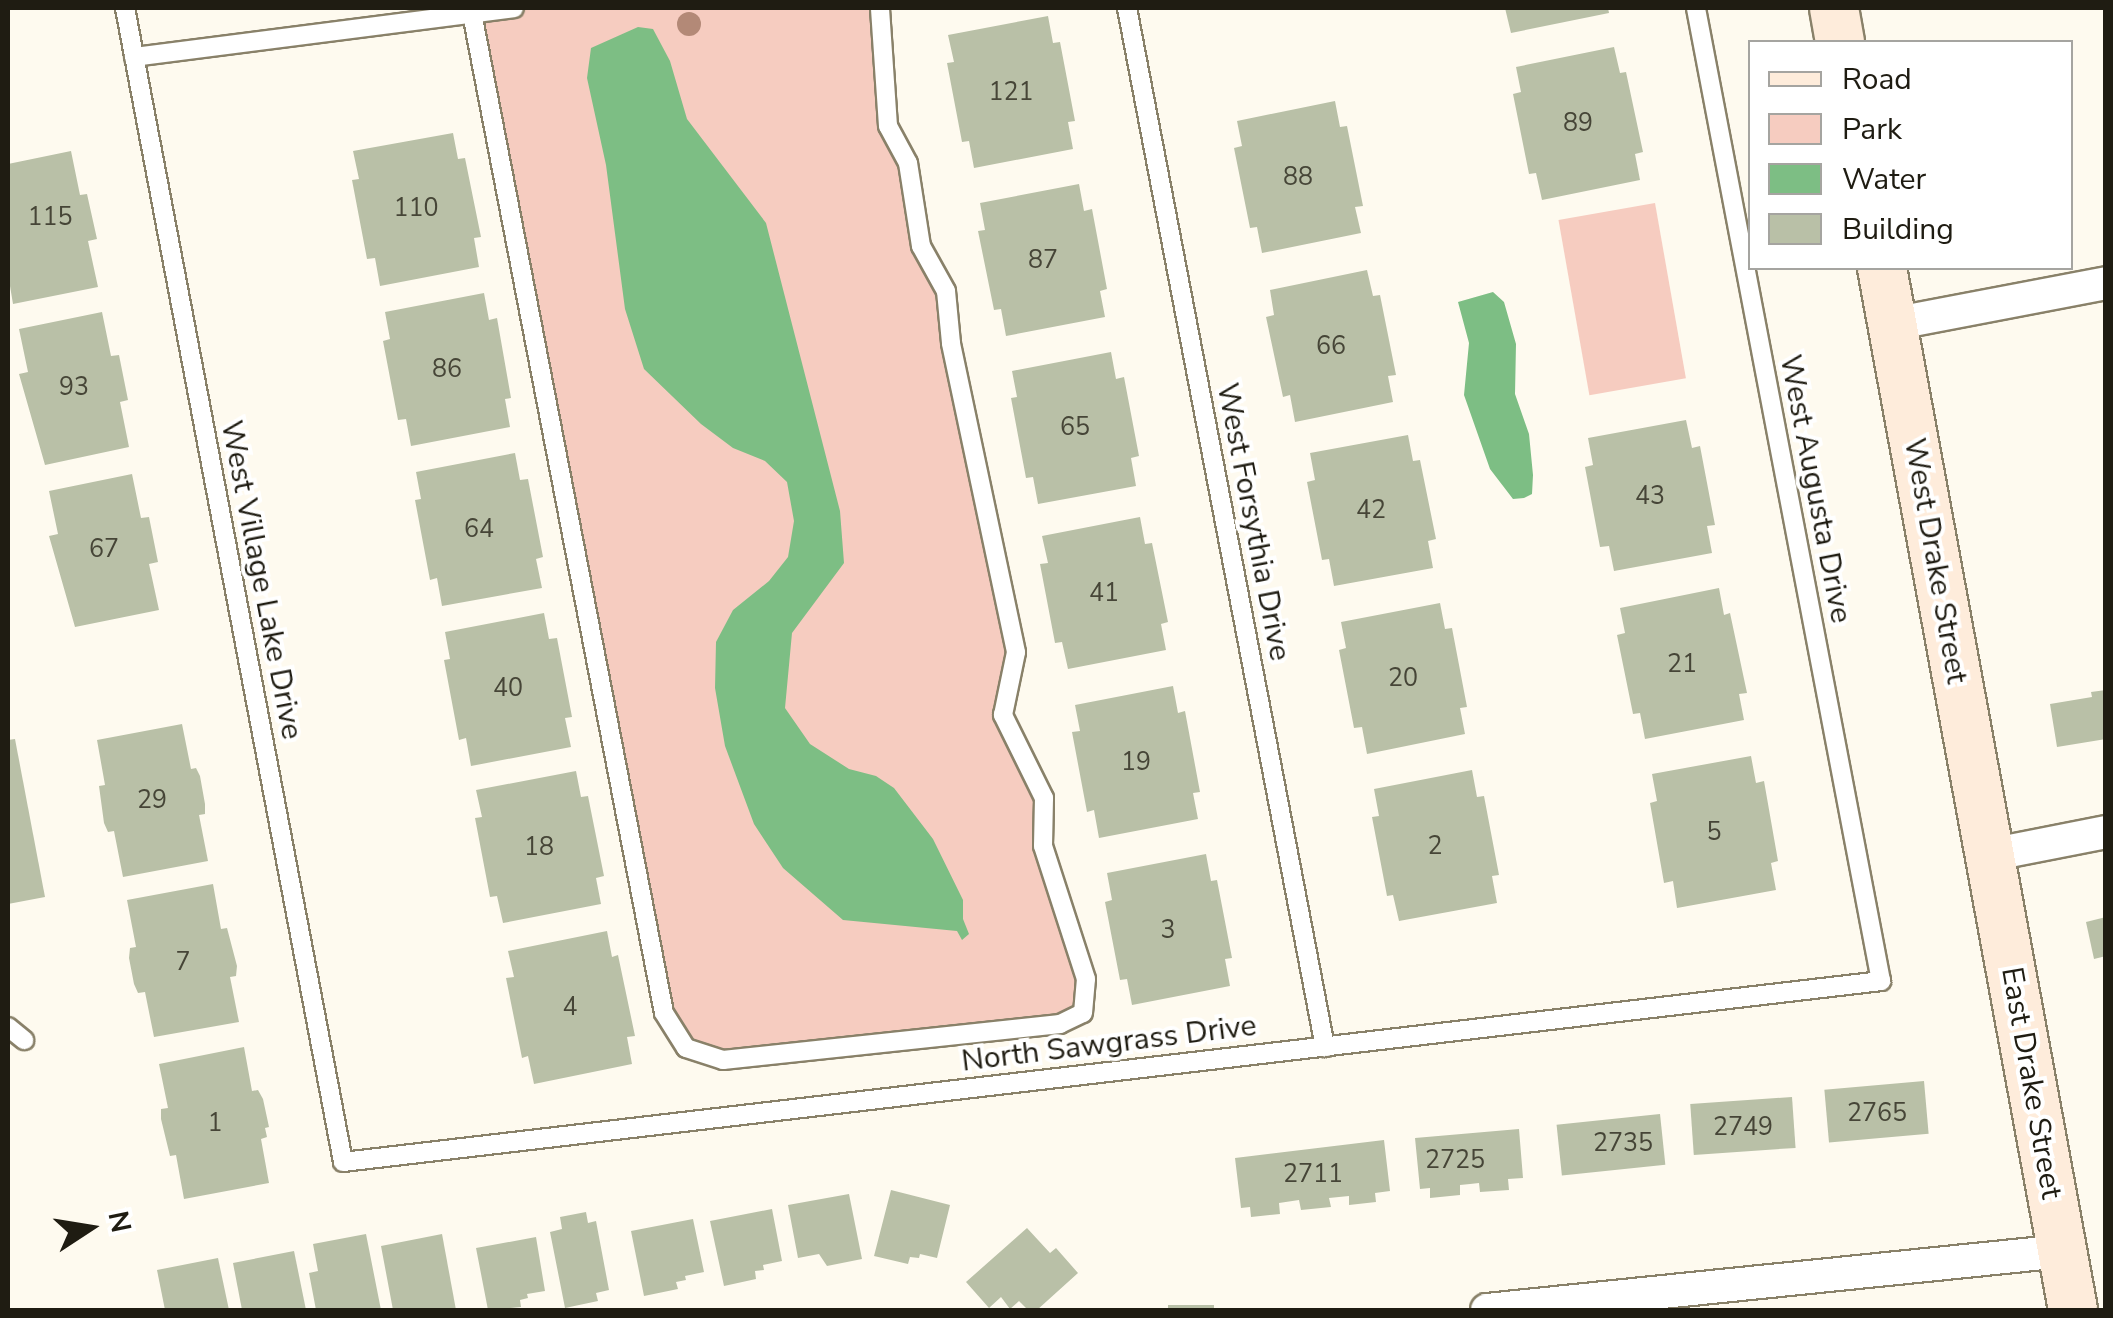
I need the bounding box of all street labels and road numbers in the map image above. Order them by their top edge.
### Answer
street label: West Augusta Drive [1771,352,1859,626]
street label: West Forsythia Drive [1208,380,1298,664]
street label: West Village Lake Drive [212,418,310,742]
street label: West Drake Street [1896,435,1974,687]
street label: East Drake Street [1993,964,2069,1202]
street label: North Sawgrass Drive [960,1008,1258,1080]

